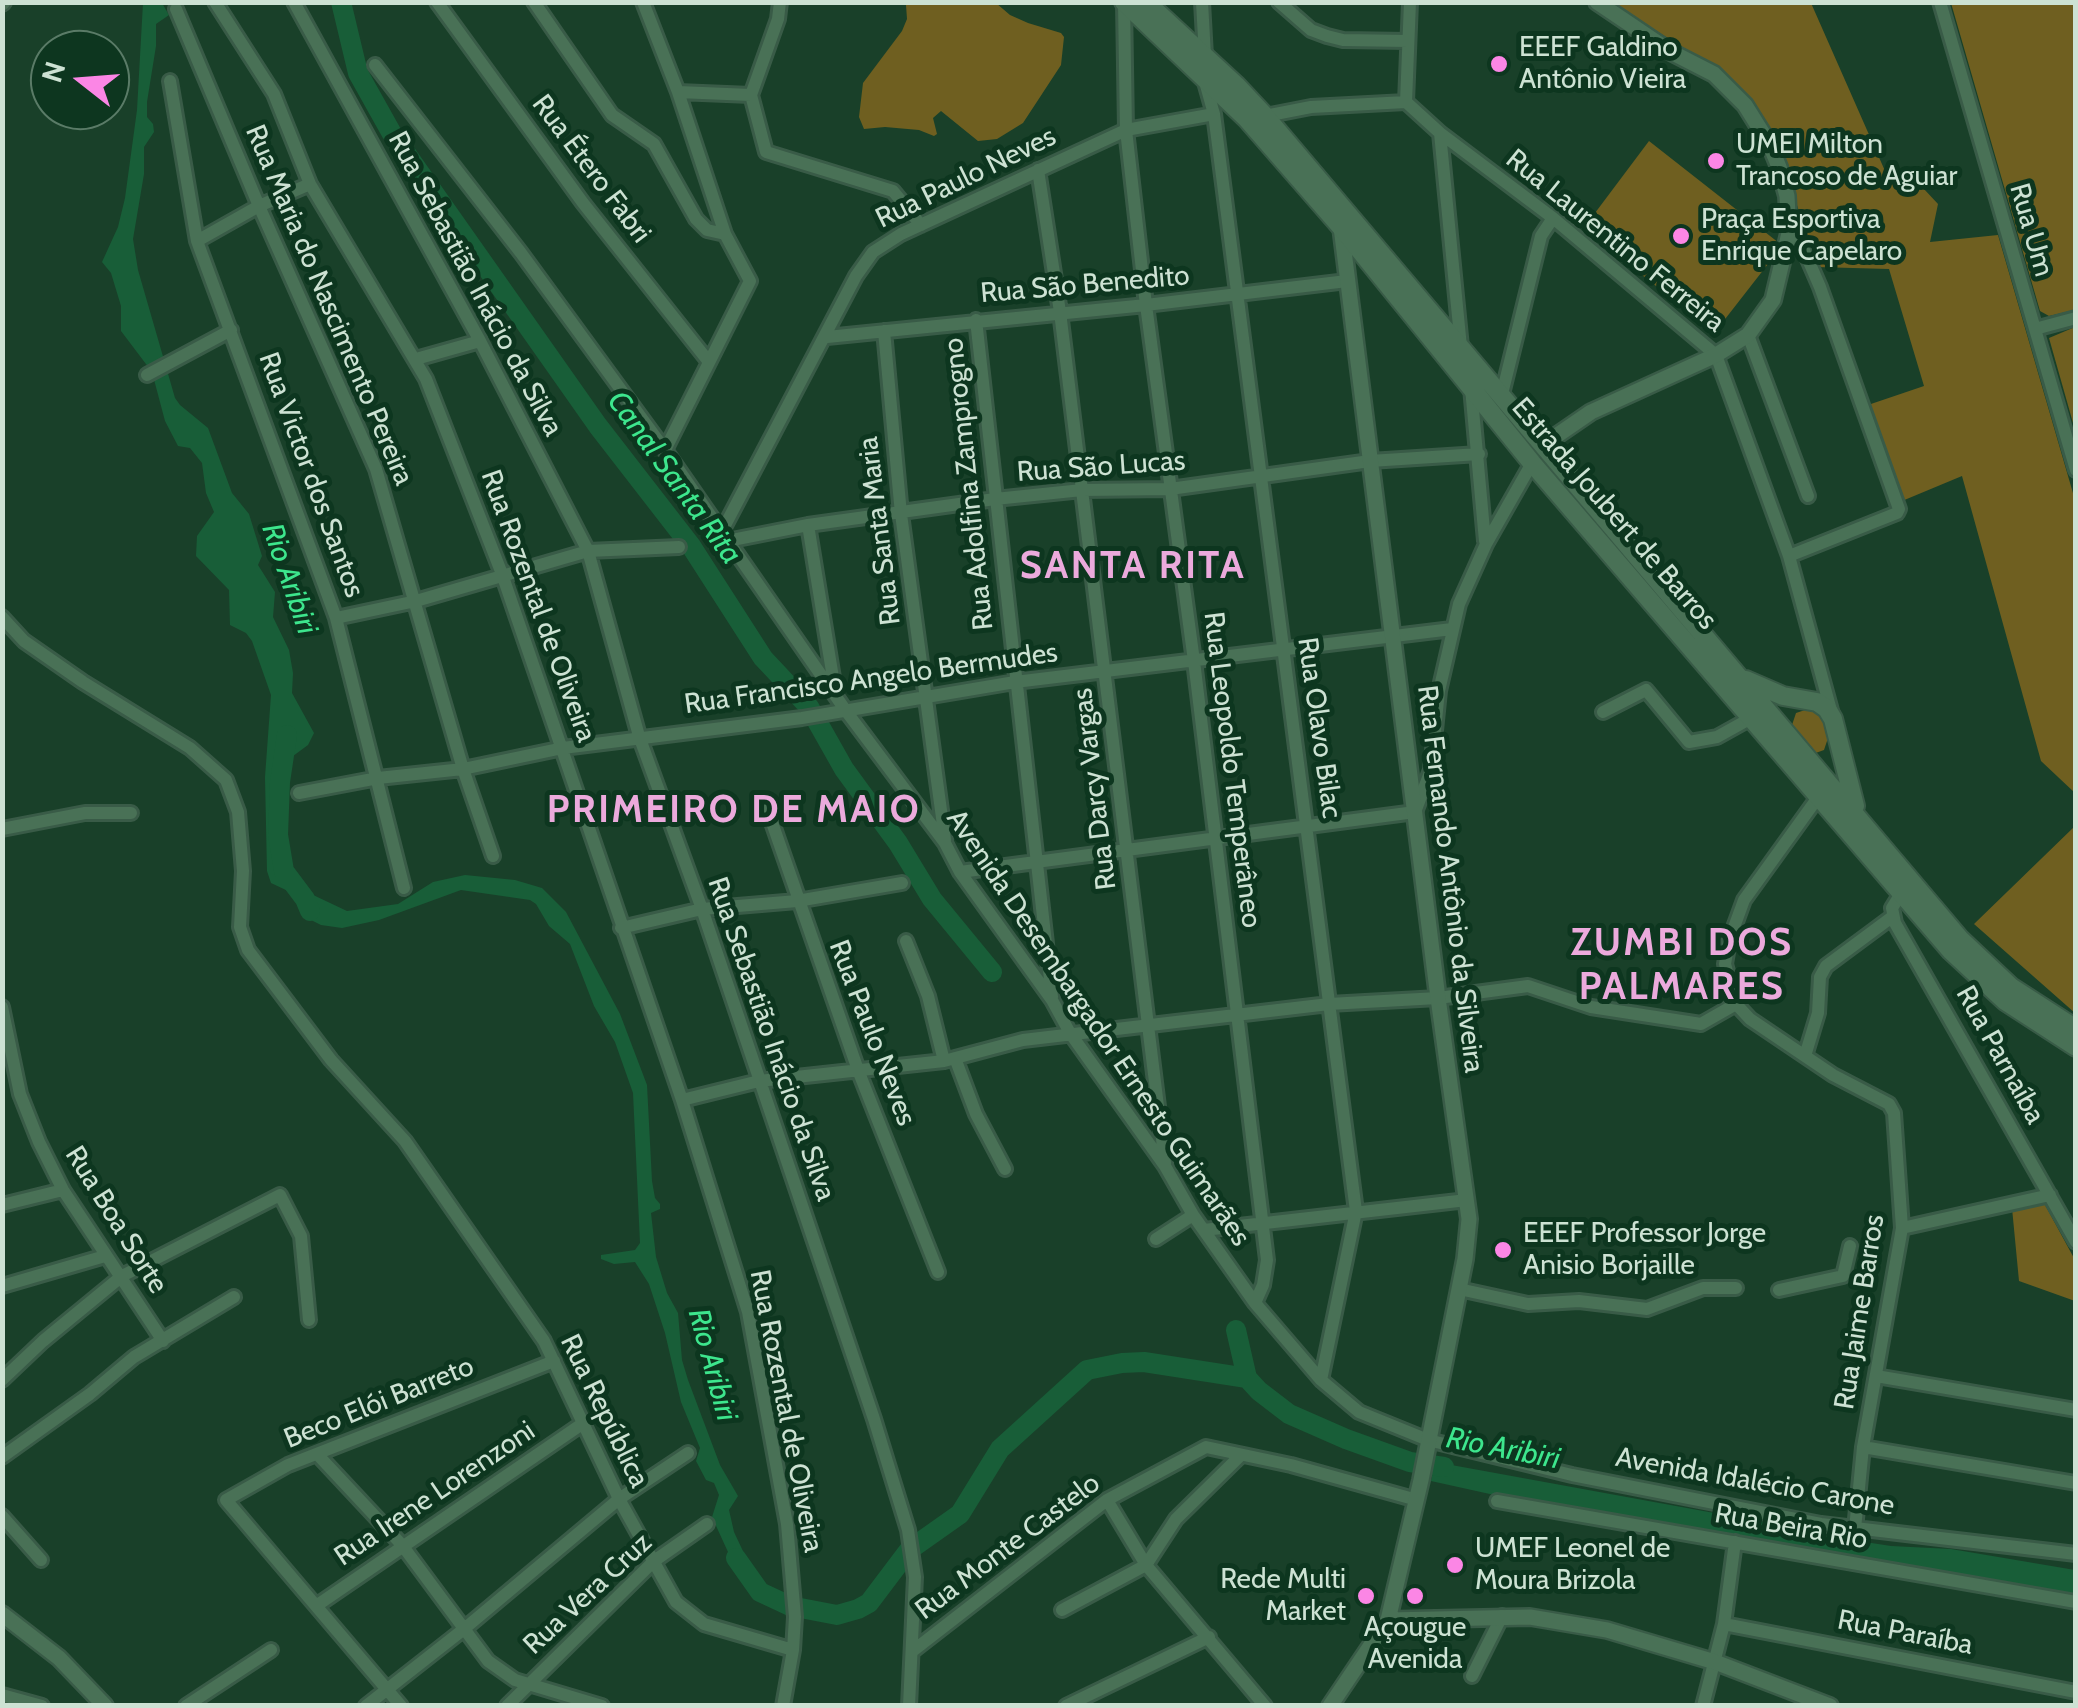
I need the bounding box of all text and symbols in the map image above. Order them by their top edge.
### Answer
north arrow [30,30,130,130]
place label: EEEF Galdino Antônio Vieira [1519,31,1686,97]
marker: EEEF Galdino Antônio Vieira [1488,53,1510,75]
text: N [34,57,72,86]
street label: Rua Étero Fabri [524,88,658,250]
street label: Rua Maria do Nascimento Pereira [238,120,420,490]
street label: Rua Paulo Neves [871,120,1061,236]
street label: Rua Sebastião Inácio da Silva [380,126,570,442]
place label: UMEI Milton Trancoso de Aguiar [1736,128,1957,194]
street label: Rua Laurentino Ferreira [1499,143,1731,339]
marker: UMEI Milton Trancoso de Aguiar [1705,150,1727,172]
street label: Rua Um [2002,180,2060,280]
place label: Praça Esportiva Enrique Capelaro [1701,203,1902,269]
marker: Praça Esportiva Enrique Capelaro [1670,225,1692,247]
street label: Rua São Benedito [979,259,1191,311]
street label: Rua Adolfina Zamprogno [937,336,1001,632]
street label: Rua Victor dos Santos [251,348,371,602]
water label: Canal Santa Rita [599,384,749,572]
street label: Estrada Joubert de Barros [1504,391,1724,637]
street label: Rua Santa Maria [852,435,908,627]
street label: Rua São Lucas [1016,444,1186,490]
street label: Rua Rozental de Oliveira [473,465,603,747]
water label: Rio Aribiri [253,519,325,639]
district label: SANTA RITA [1020,544,1246,590]
street label: Rua Leopoldo Temperâneo [1196,610,1268,930]
street label: Rua Olavo Bilac [1290,635,1348,821]
street label: Rua Francisco Angelo Bermudes [682,636,1060,722]
street label: Rua Fernando Antônio da Silveira [1410,683,1490,1075]
street label: Rua Darcy Vargas [1066,686,1124,892]
district label: PRIMEIRO DE MAIO [547,788,921,834]
street label: Avenida Desembargador Ernesto Guimarães [939,803,1257,1253]
street label: Rua Sebastião Inácio da Silva [700,873,842,1205]
district label: ZUMBI DOS PALMARES [1570,921,1794,1011]
street label: Rua Paulo Neves [821,936,923,1130]
street label: Rua Parnaíba [1948,980,2052,1130]
street label: Rua Boa Sorte [57,1140,175,1300]
street label: Rua Jaime Barros [1828,1212,1892,1412]
place label: EEEF Professor Jorge Anisio Borjaille [1523,1217,1766,1283]
marker: EEEF Professor Jorge Anisio Borjaille [1492,1239,1514,1261]
street label: Rua Rozental de Oliveira [742,1267,830,1555]
water label: Rio Aribiri [680,1305,744,1425]
street label: Rua República [552,1329,656,1493]
street label: Beco Elói Barreto [279,1350,479,1456]
street label: Rua Irene Lorenzoni [328,1415,542,1573]
water label: Rio Aribiri [1443,1420,1563,1478]
street label: Avenida Idalécio Carone [1613,1441,1897,1523]
street label: Rua Monte Castelo [909,1467,1107,1627]
street label: Rua Beira Rio [1712,1497,1870,1557]
street label: Rua Vera Cruz [517,1526,659,1662]
place label: UMEF Leonel de Moura Brizola [1475,1532,1670,1598]
marker: UMEF Leonel de Moura Brizola [1444,1554,1466,1576]
place label: Rede Multi Market [1220,1563,1346,1629]
marker: Rede Multi Market [1355,1585,1377,1607]
marker: Açougue Avenida [1404,1585,1426,1607]
street label: Rua Paraíba [1835,1603,1975,1663]
place label: Açougue Avenida [1364,1611,1466,1677]

